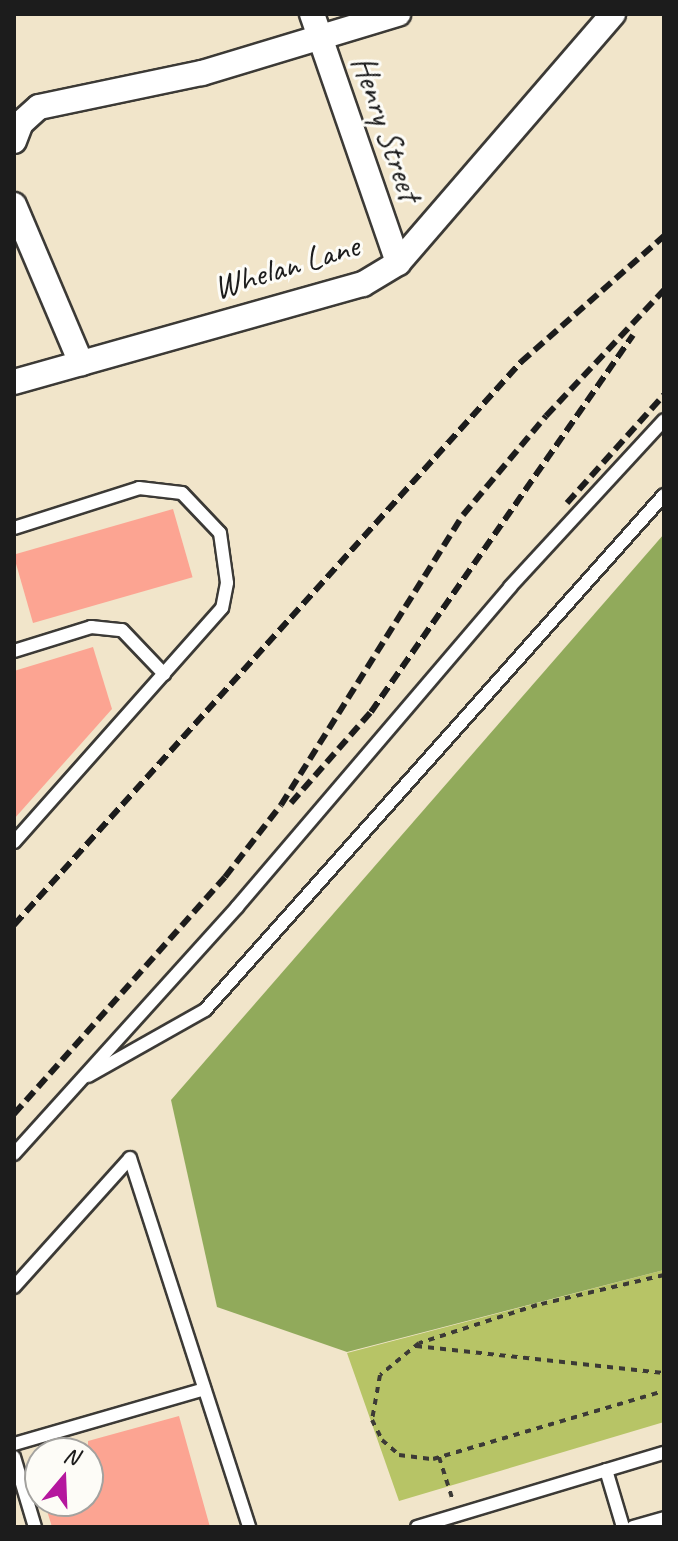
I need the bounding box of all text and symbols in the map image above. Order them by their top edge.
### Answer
street label: Henry Street [343,50,431,206]
street label: Whelan Lane [208,224,364,308]
north arrow [24,1437,104,1517]
text: N [60,1441,82,1472]

